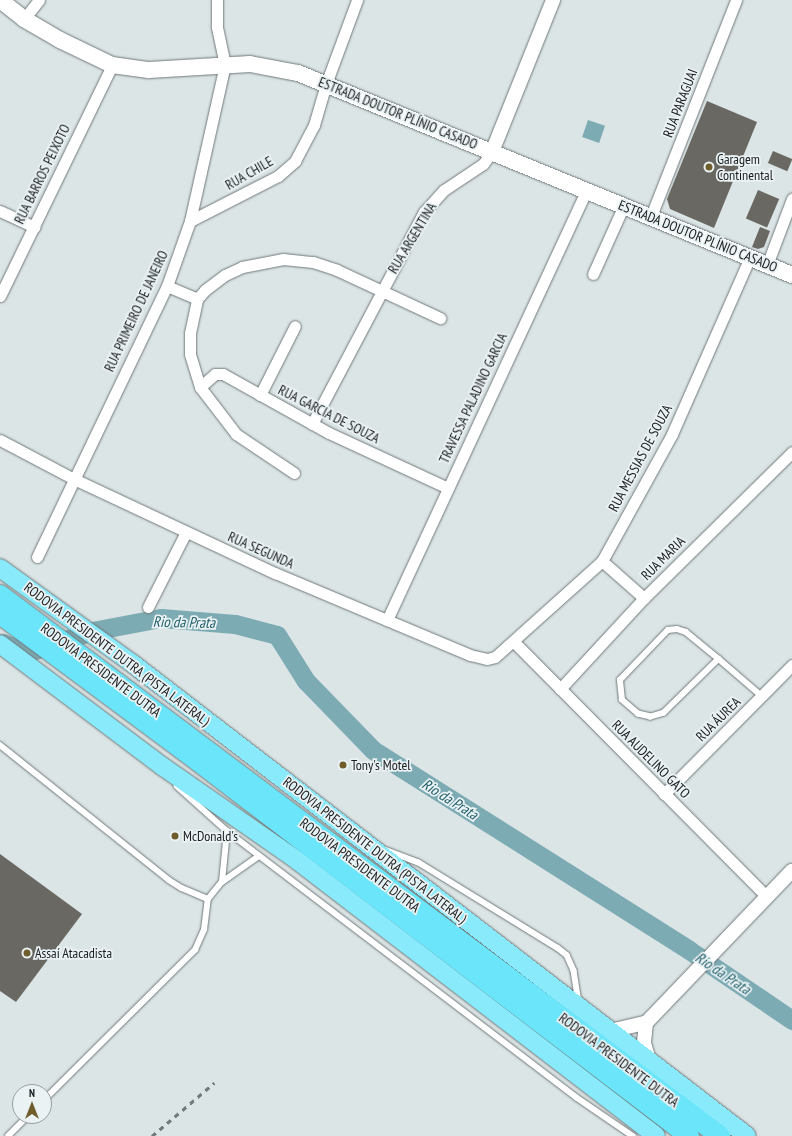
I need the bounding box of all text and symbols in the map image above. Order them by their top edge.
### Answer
street label: RUA PARAGUAI [659,66,701,140]
street label: ESTRADA DOUTOR PLÍNIO CASADO [316,73,480,153]
street label: RUA BARROS PEIXOTO [10,121,74,227]
place label: Garagem Continental [717,151,773,184]
street label: RUA CHILE [222,153,276,193]
marker: Garagem Continental [704,162,714,172]
street label: ESTRADA DOUTOR PLÍNIO CASADO [616,196,780,276]
street label: RUA ARGENTINA [384,199,440,277]
street label: RUA PRIMEIRO DE JANEIRO [100,248,172,374]
street label: TRAVESSA PALADINO GARCIA [435,330,511,466]
street label: RUA GARCIA DE SOUZA [275,381,383,447]
street label: RUA MESSIAS DE SOUZA [605,401,675,515]
street label: RUA SEGUNDA [225,528,297,572]
street label: RUA MARIA [637,532,689,584]
street label: RODOVIA PRESIDENTE DUTRA (PISTA LATERAL) [20,578,214,730]
water label: Rio da Prata [153,612,215,632]
street label: RODOVIA PRESIDENTE DUTRA [37,619,165,721]
street label: RUA ÁUREA [692,693,744,745]
street label: RUA AUDELINO GATO [608,716,694,802]
place label: Tony's Motel [351,757,411,773]
marker: Tony's Motel [338,760,348,770]
street label: RODOVIA PRESIDENTE DUTRA (PISTA LATERAL) [279,773,471,927]
water label: Rio da Prata [419,775,481,823]
street label: RODOVIA PRESIDENTE DUTRA [296,814,424,916]
place label: McDonald's [183,828,238,844]
marker: McDonald's [170,831,180,841]
place label: Assaí Atacadista [35,945,112,961]
marker: Assaí Atacadista [22,948,32,958]
water label: Rio da Prata [692,948,754,998]
street label: RODOVIA PRESIDENTE DUTRA [555,1009,683,1111]
north arrow [12,1084,52,1124]
text: N [29,1086,35,1100]

